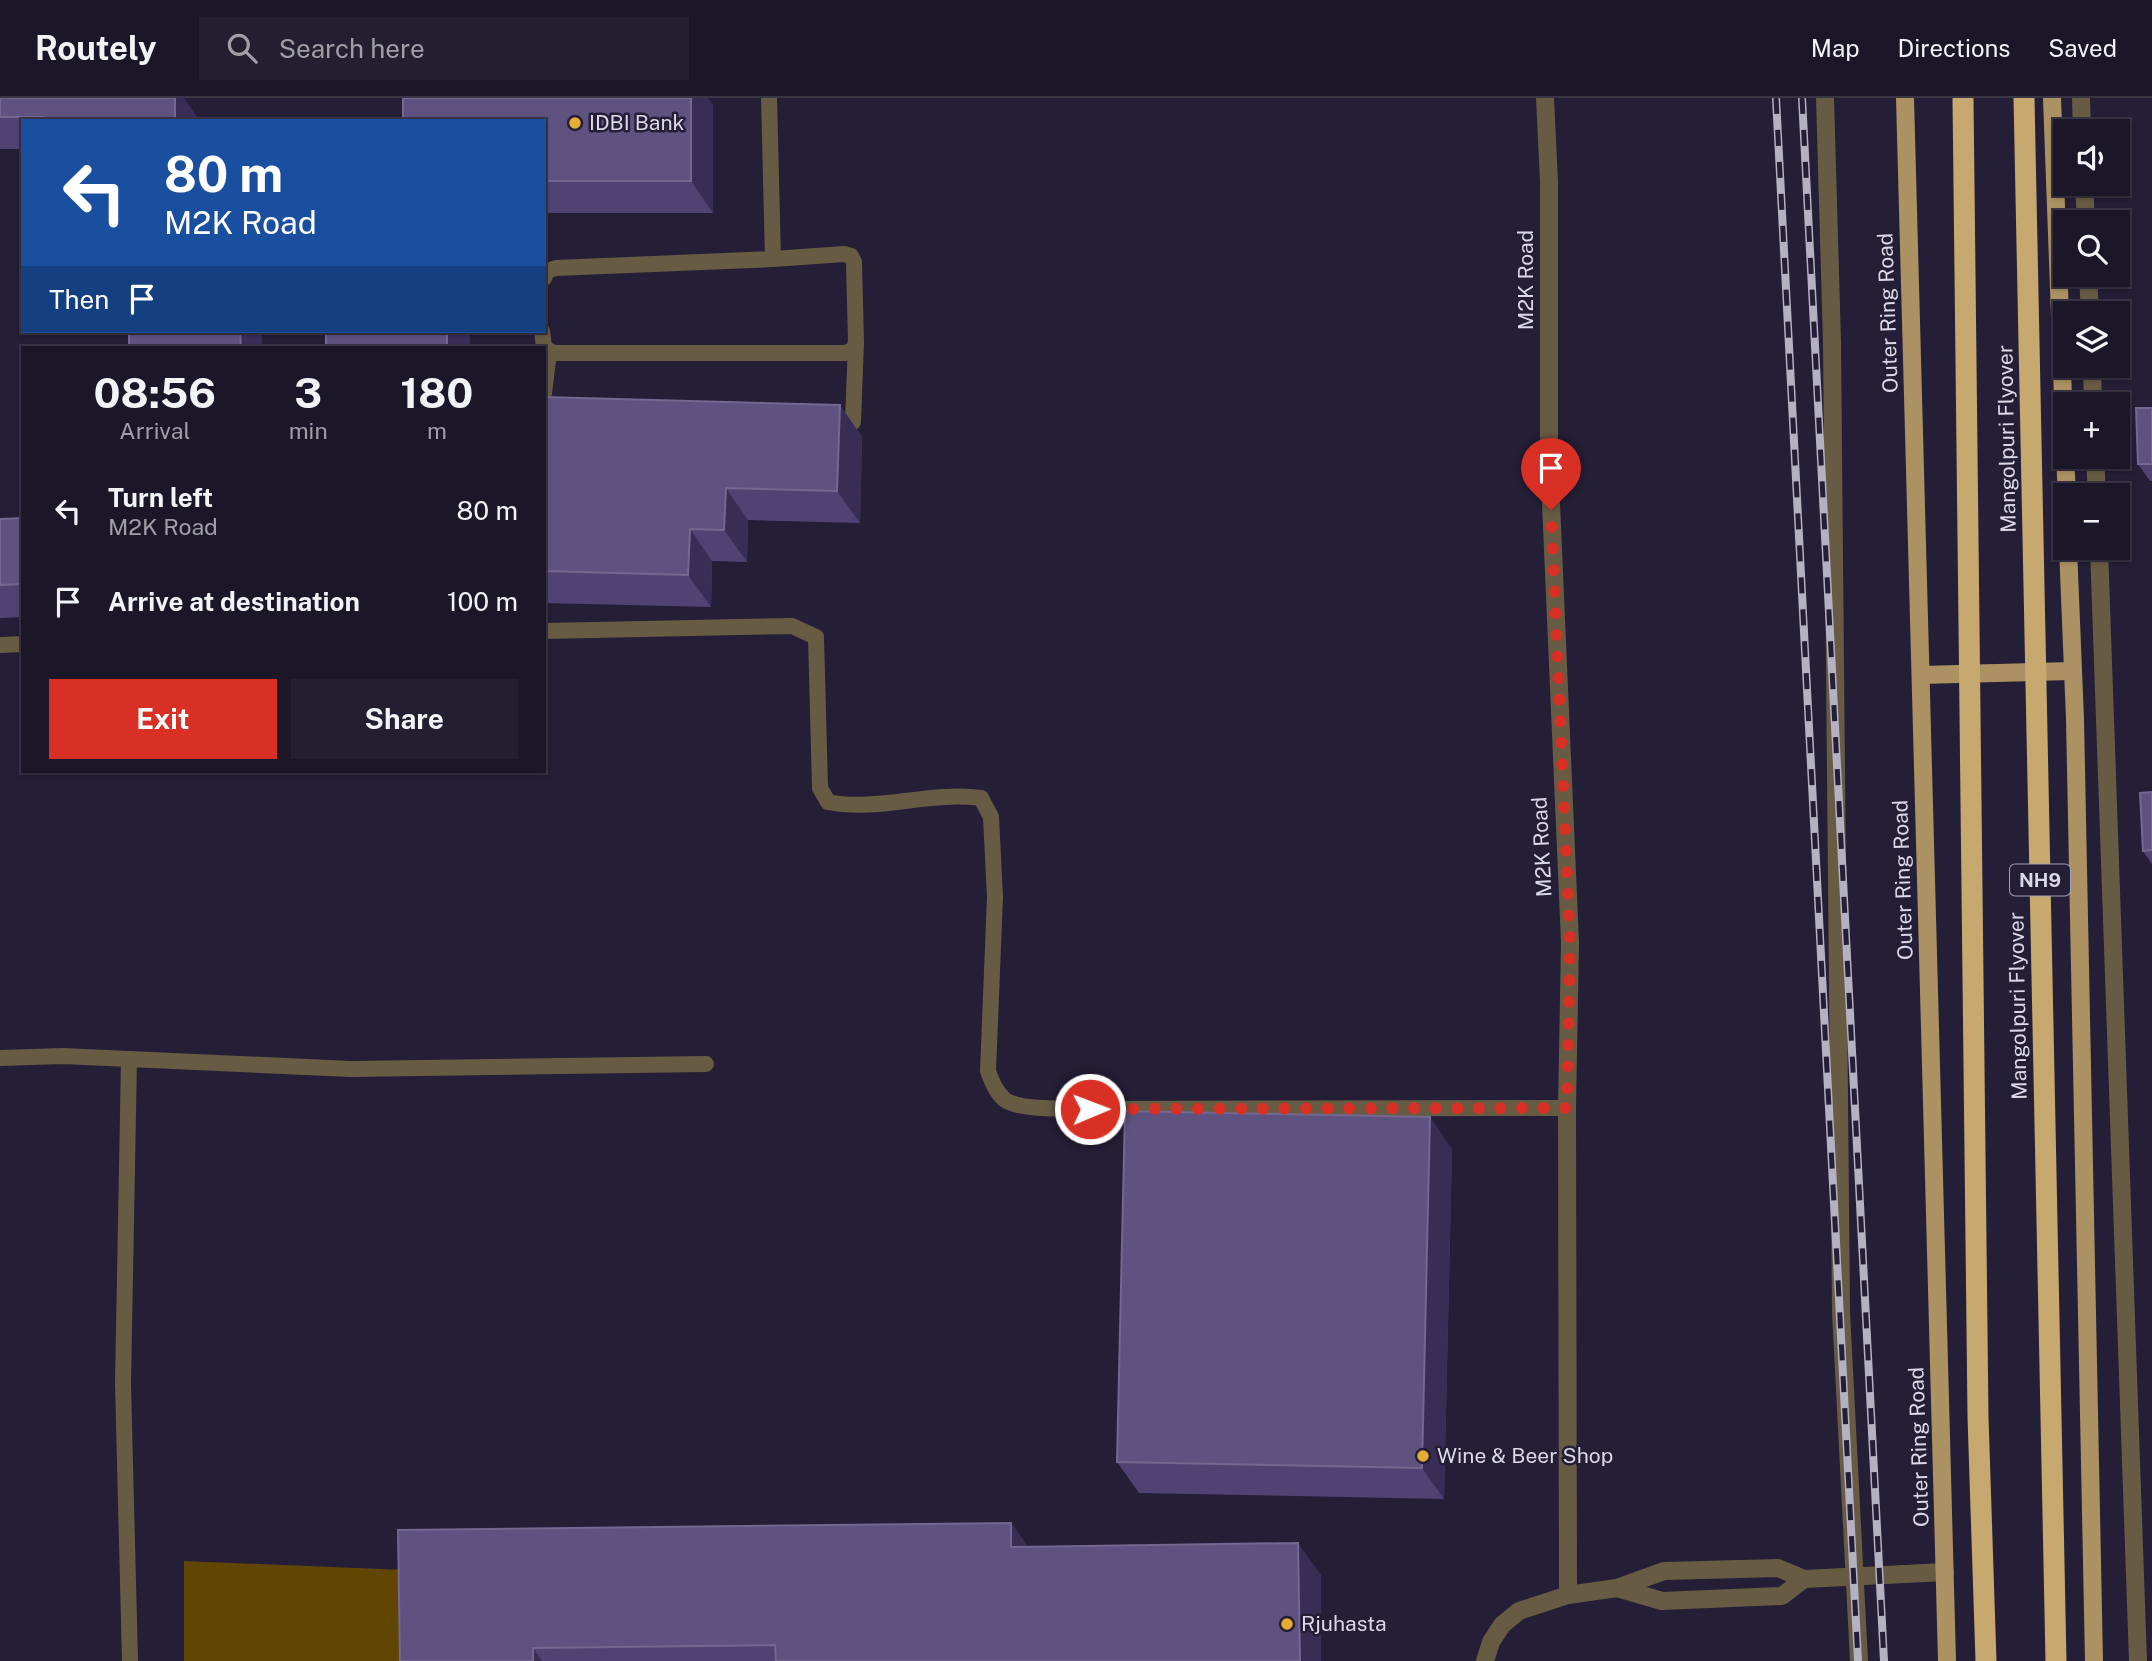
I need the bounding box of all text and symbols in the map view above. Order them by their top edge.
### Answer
search box [199,17,689,80]
text: Routely [35,29,157,67]
icon: search [223,29,261,67]
text: Search here [279,33,425,64]
text: Map [1811,34,1860,62]
text: Directions [1898,34,2010,62]
text: Saved [2048,34,2117,62]
place label: IDBI Bank [589,110,685,135]
marker: IDBI Bank [567,115,583,131]
map controls [2053,119,2130,560]
button: sound [2053,119,2130,196]
text: 80 m [164,145,283,203]
icon: left [49,147,140,238]
text: M2K Road [164,204,317,241]
button: search [2053,210,2130,287]
street label: M2K Road [1513,230,1538,330]
street label: Outer Ring Road [1872,233,1903,393]
icon: arrive [123,280,161,318]
text: Then [49,284,109,315]
button: layers [2053,301,2130,378]
street label: Mangolpuri Flyover [1992,345,2021,533]
text: 08:56 [94,368,216,417]
text: 3 [294,368,322,417]
text: 180 [400,368,473,417]
button: + [2053,392,2130,469]
text: Arrival [119,417,190,444]
text: min [289,417,328,444]
text: m [427,417,447,444]
pin [1521,438,1581,510]
icon: arrive [1532,449,1570,487]
text: Turn left [108,482,213,513]
button: − [2053,483,2130,560]
icon: left [49,492,87,530]
text: 80 m [457,495,518,526]
text: M2K Road [108,513,218,540]
icon: arrive [49,583,87,621]
text: Arrive at destination [108,586,360,617]
text: 100 m [447,586,518,617]
button: Exit [49,679,277,759]
button: Share [291,679,518,759]
street label: M2K Road [1526,796,1557,898]
street label: Outer Ring Road [1887,800,1918,960]
road number: NH9 [2010,864,2070,895]
street label: Mangolpuri Flyover [2003,912,2032,1100]
position arrow [1053,1072,1127,1146]
street label: Outer Ring Road [1903,1367,1934,1527]
place label: Wine & Beer Shop [1437,1443,1613,1468]
marker: Wine & Beer Shop [1415,1448,1431,1464]
place label: Rjuhasta [1301,1611,1387,1636]
marker: Rjuhasta [1279,1616,1295,1632]

